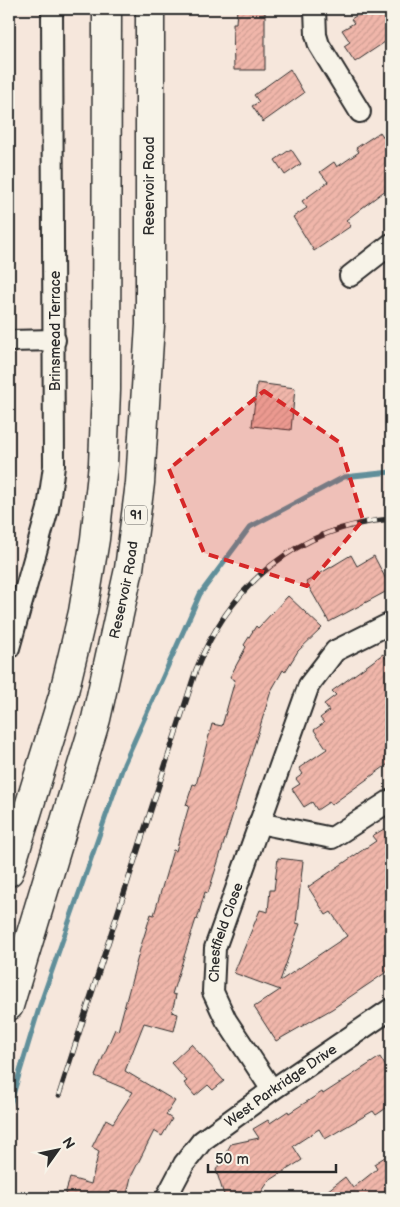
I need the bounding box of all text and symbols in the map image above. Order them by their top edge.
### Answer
street label: Reservoir Road [141,136,158,236]
street label: Brinsmead Terrace [47,271,64,391]
road number: 91 [125,506,147,524]
street label: Reservoir Road [106,540,141,640]
street label: Chestfield Close [205,880,247,983]
street label: West Parkridge Drive [221,1041,340,1131]
north arrow [32,1124,82,1174]
text: N [58,1134,78,1152]
scale bar [208,1142,335,1174]
text: 50 m [215,1150,249,1169]

